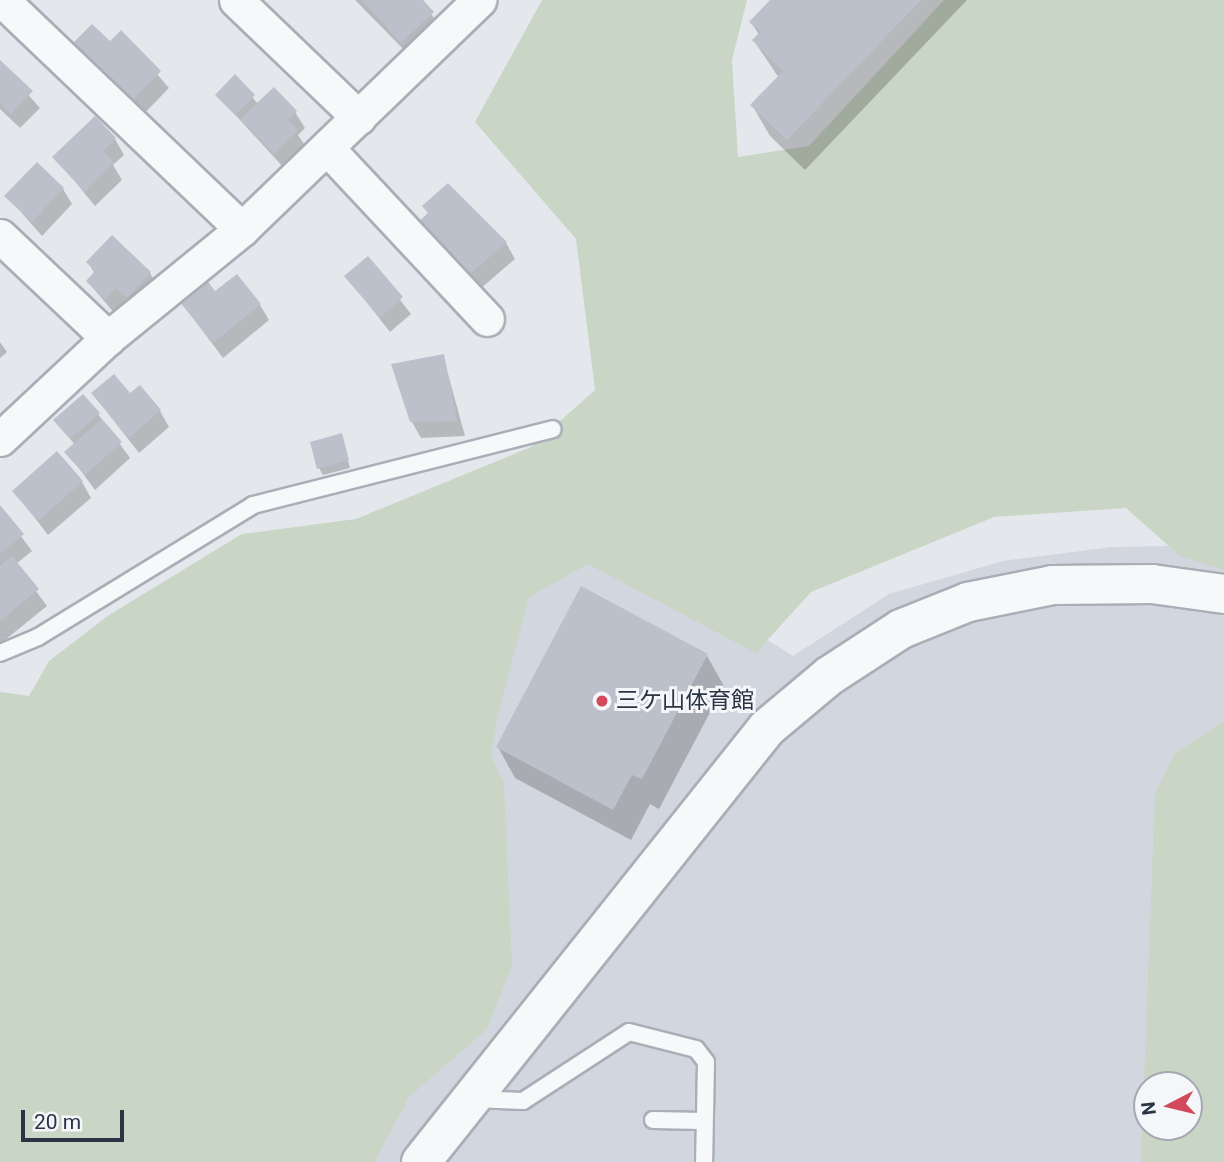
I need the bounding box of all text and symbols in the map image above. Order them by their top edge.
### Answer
place label: 三ケ山体育館 [616,687,754,715]
marker: 三ケ山体育館 [594,693,610,709]
north arrow [1133,1071,1203,1141]
scale bar [24,1096,128,1140]
text: N [1136,1100,1161,1116]
text: 20 m [34,1110,81,1134]

